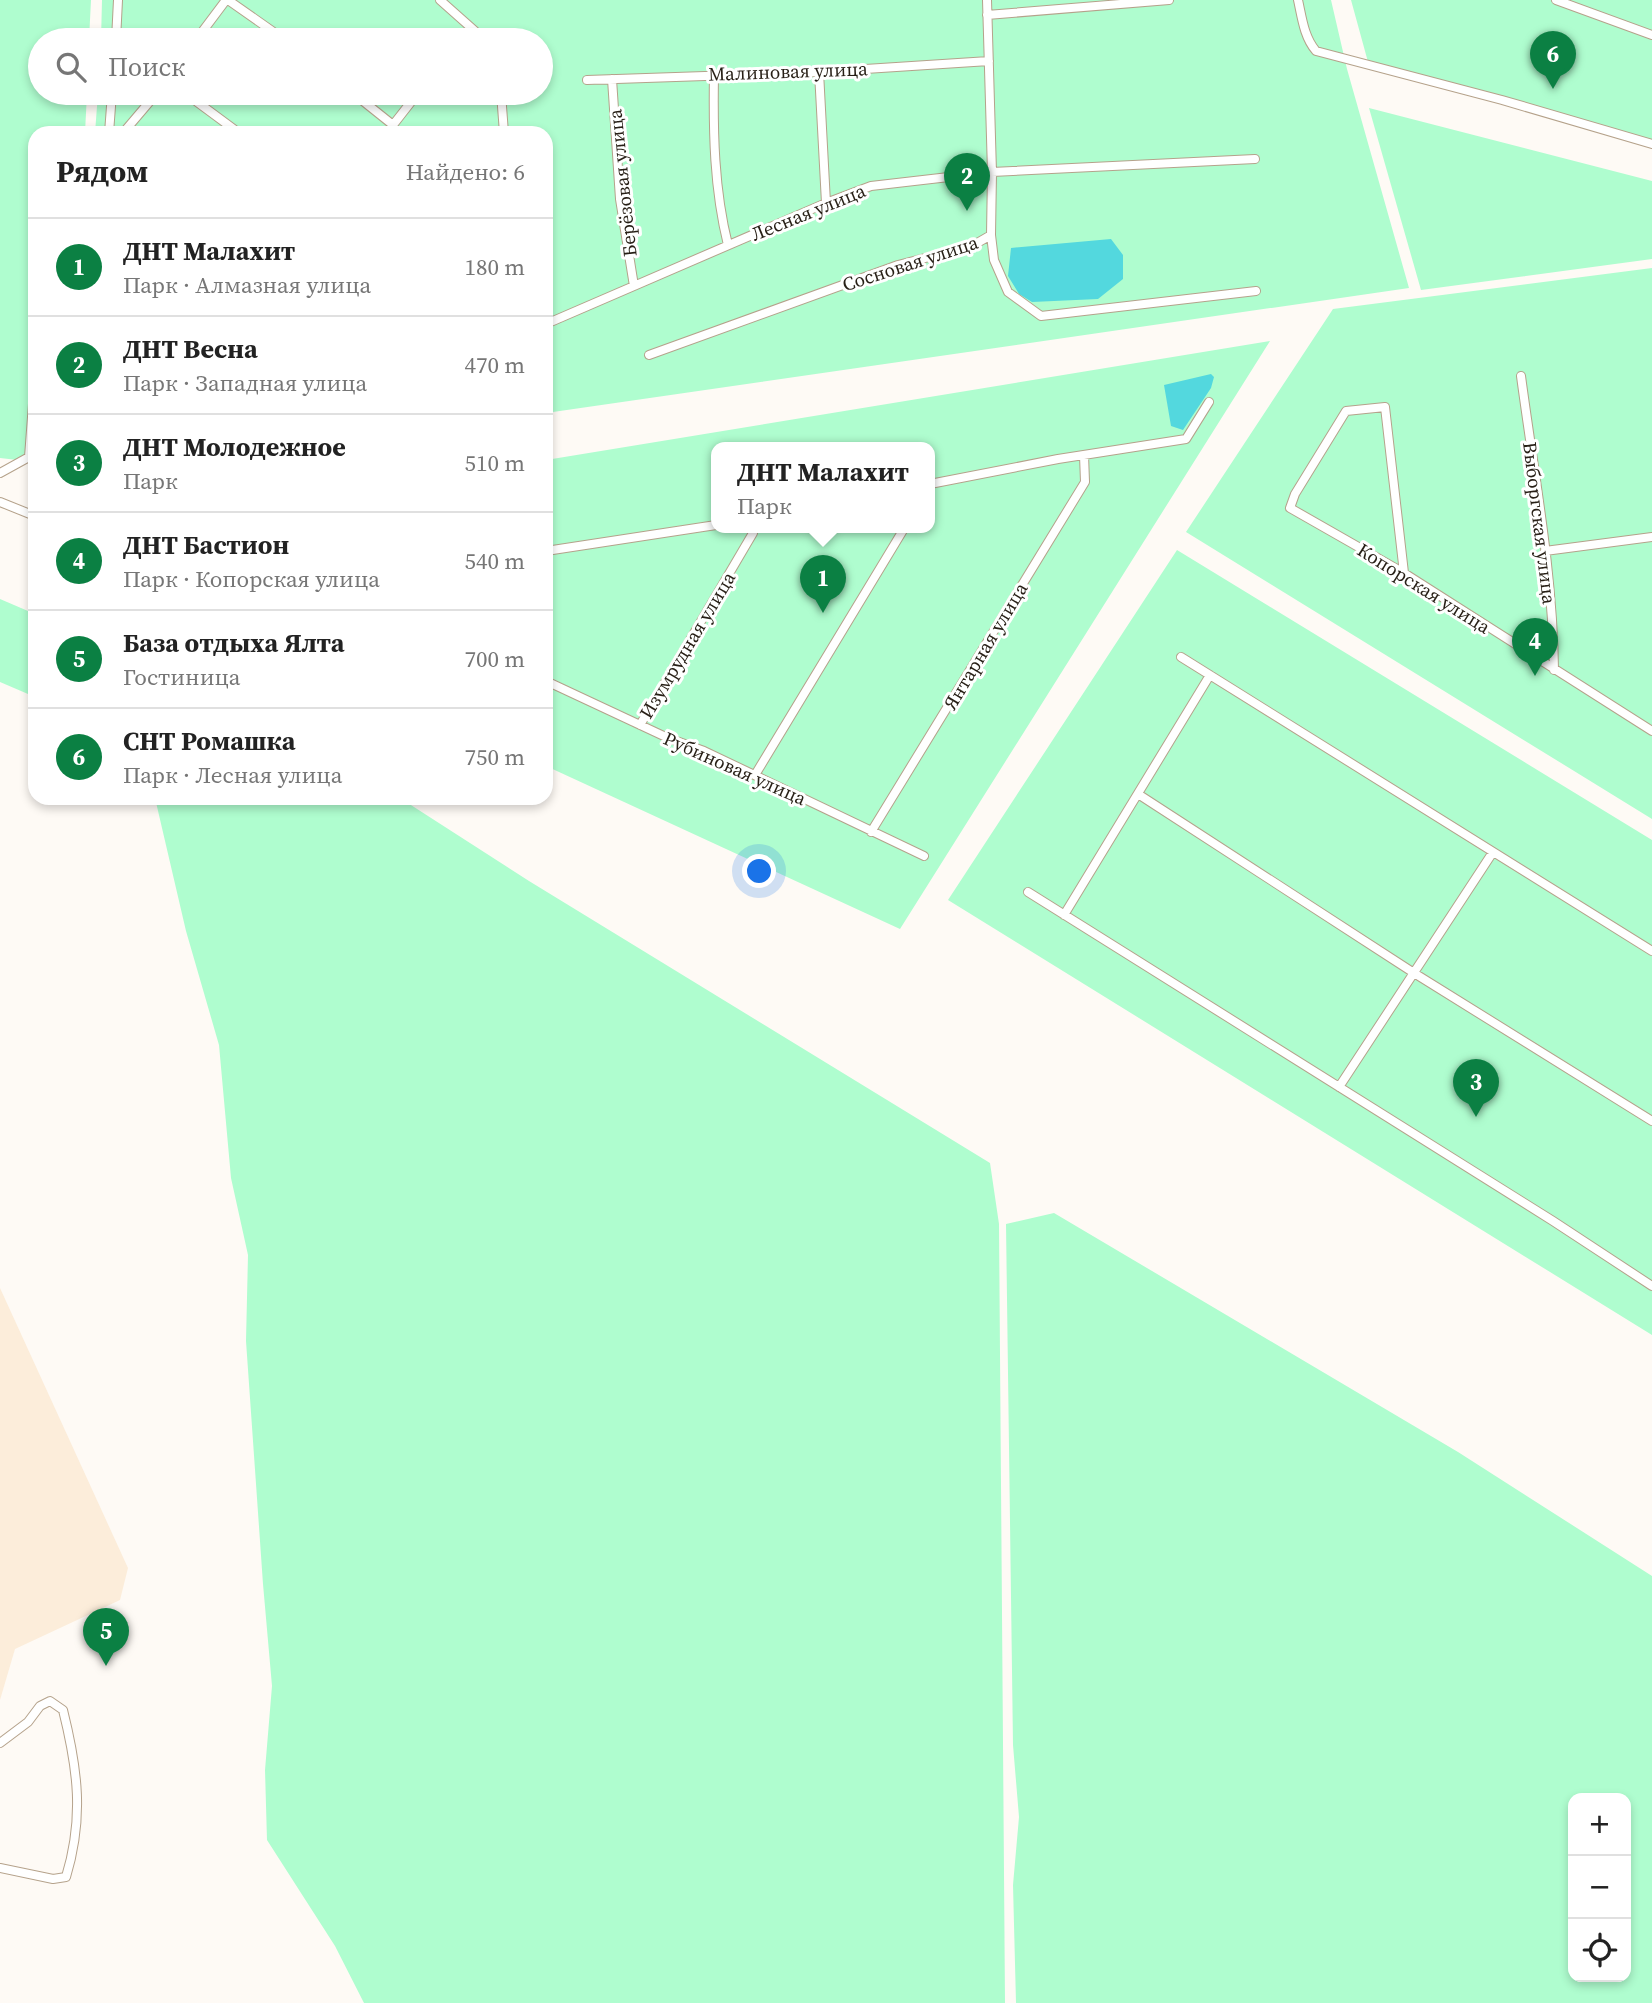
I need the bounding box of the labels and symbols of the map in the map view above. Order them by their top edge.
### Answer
pin: 6 [1530,31,1576,89]
street label: Малиновая улица [708,55,868,87]
street label: Берёзовая улица [601,108,643,258]
pin: 2 [944,153,990,211]
street label: Лесная улица [747,177,869,247]
street label: Сосновая улица [839,229,982,297]
street label: Выборгская улица [1517,440,1563,606]
street label: Копорская улица [1352,537,1496,640]
pin: 1 [800,555,846,613]
street label: Изумрудная улица [633,567,741,723]
street label: Янтарная улица [937,577,1033,714]
pin: 4 [1512,618,1558,676]
street label: Рубиновая улица [660,725,811,811]
your location [742,854,776,888]
pin: 3 [1453,1059,1499,1117]
pin: 5 [83,1608,129,1666]

